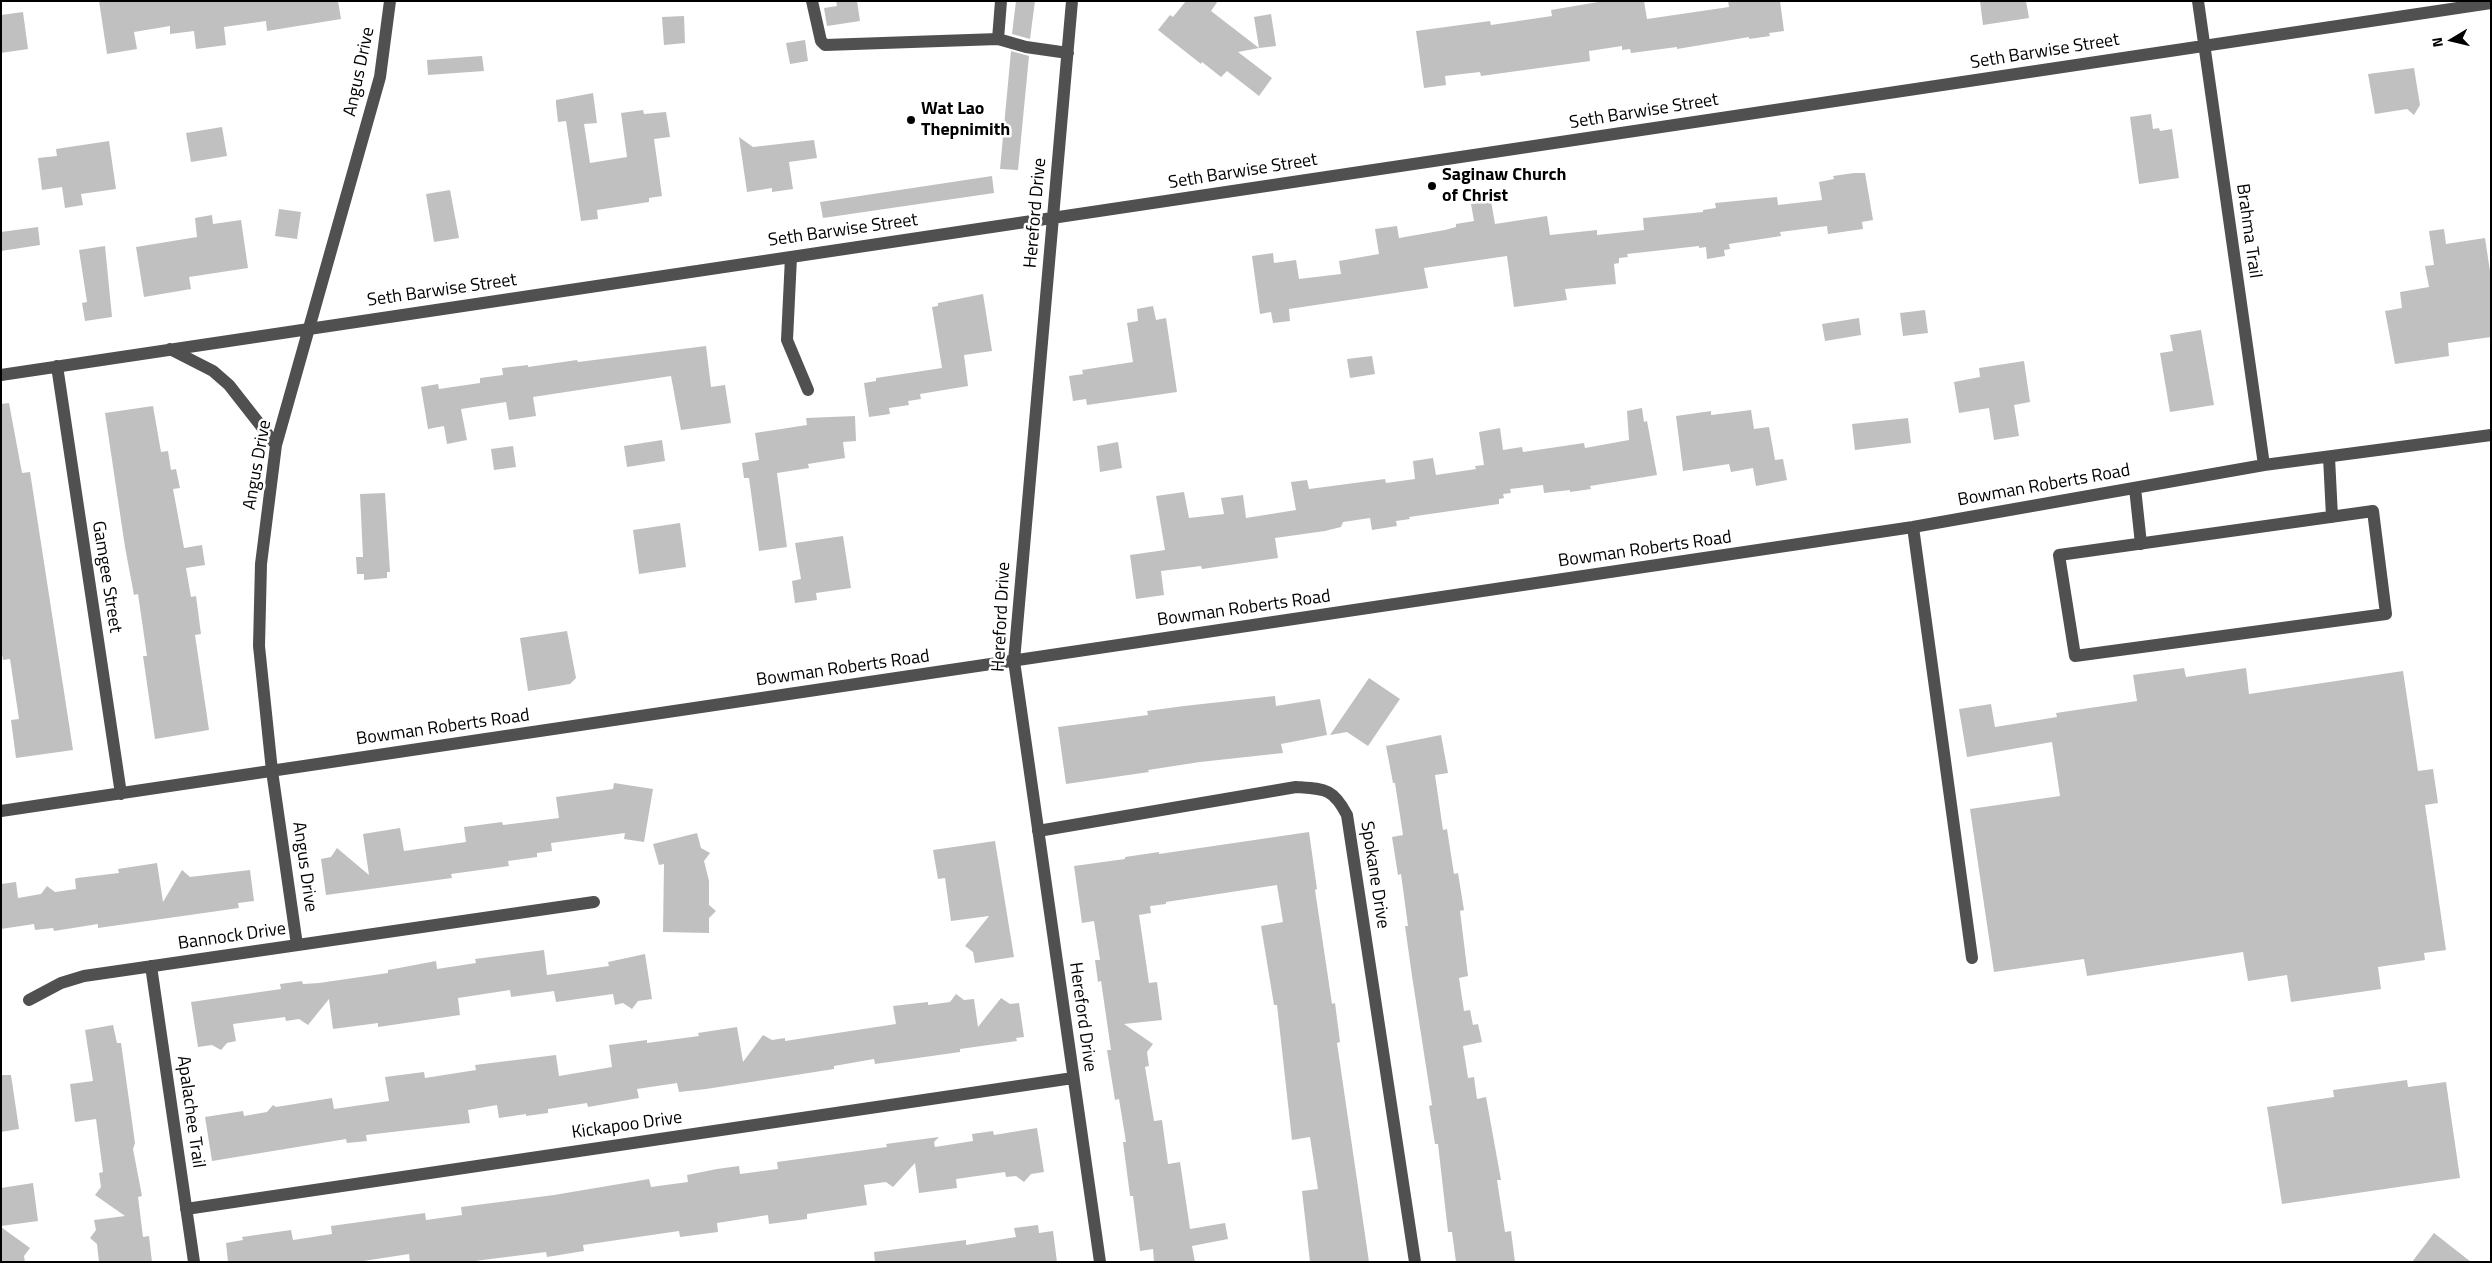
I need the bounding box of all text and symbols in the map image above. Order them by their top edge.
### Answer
north arrow [2427,15,2477,65]
street label: Angus Drive [340,25,380,119]
street label: Seth Barwise Street [1969,30,2121,74]
text: N [2426,36,2448,49]
street label: Seth Barwise Street [1568,90,1720,134]
place label: Wat Lao Thepnimith [921,99,1010,142]
marker: Wat Lao Thepnimith [905,114,917,126]
street label: Seth Barwise Street [1167,150,1319,194]
street label: Hereford Drive [1020,157,1052,269]
place label: Saginaw Church of Christ [1442,165,1567,208]
marker: Saginaw Church of Christ [1426,180,1438,192]
street label: Brahma Trail [2231,182,2265,280]
street label: Seth Barwise Street [767,210,919,252]
street label: Seth Barwise Street [366,270,518,312]
street label: Angus Drive [239,418,277,512]
street label: Bowman Roberts Road [1956,460,2132,512]
street label: Gamgee Street [86,520,126,634]
street label: Bowman Roberts Road [1557,527,1733,573]
street label: Hereford Drive [988,561,1016,673]
street label: Bowman Roberts Road [1156,586,1332,632]
street label: Bowman Roberts Road [755,646,931,692]
street label: Bowman Roberts Road [355,705,531,751]
street label: Angus Drive [287,820,321,914]
street label: Spokane Drive [1355,820,1393,930]
street label: Bannock Drive [177,919,287,955]
street label: Hereford Drive [1064,961,1100,1073]
street label: Apalachee Trail [171,1054,209,1170]
street label: Kickapoo Drive [570,1108,684,1144]

